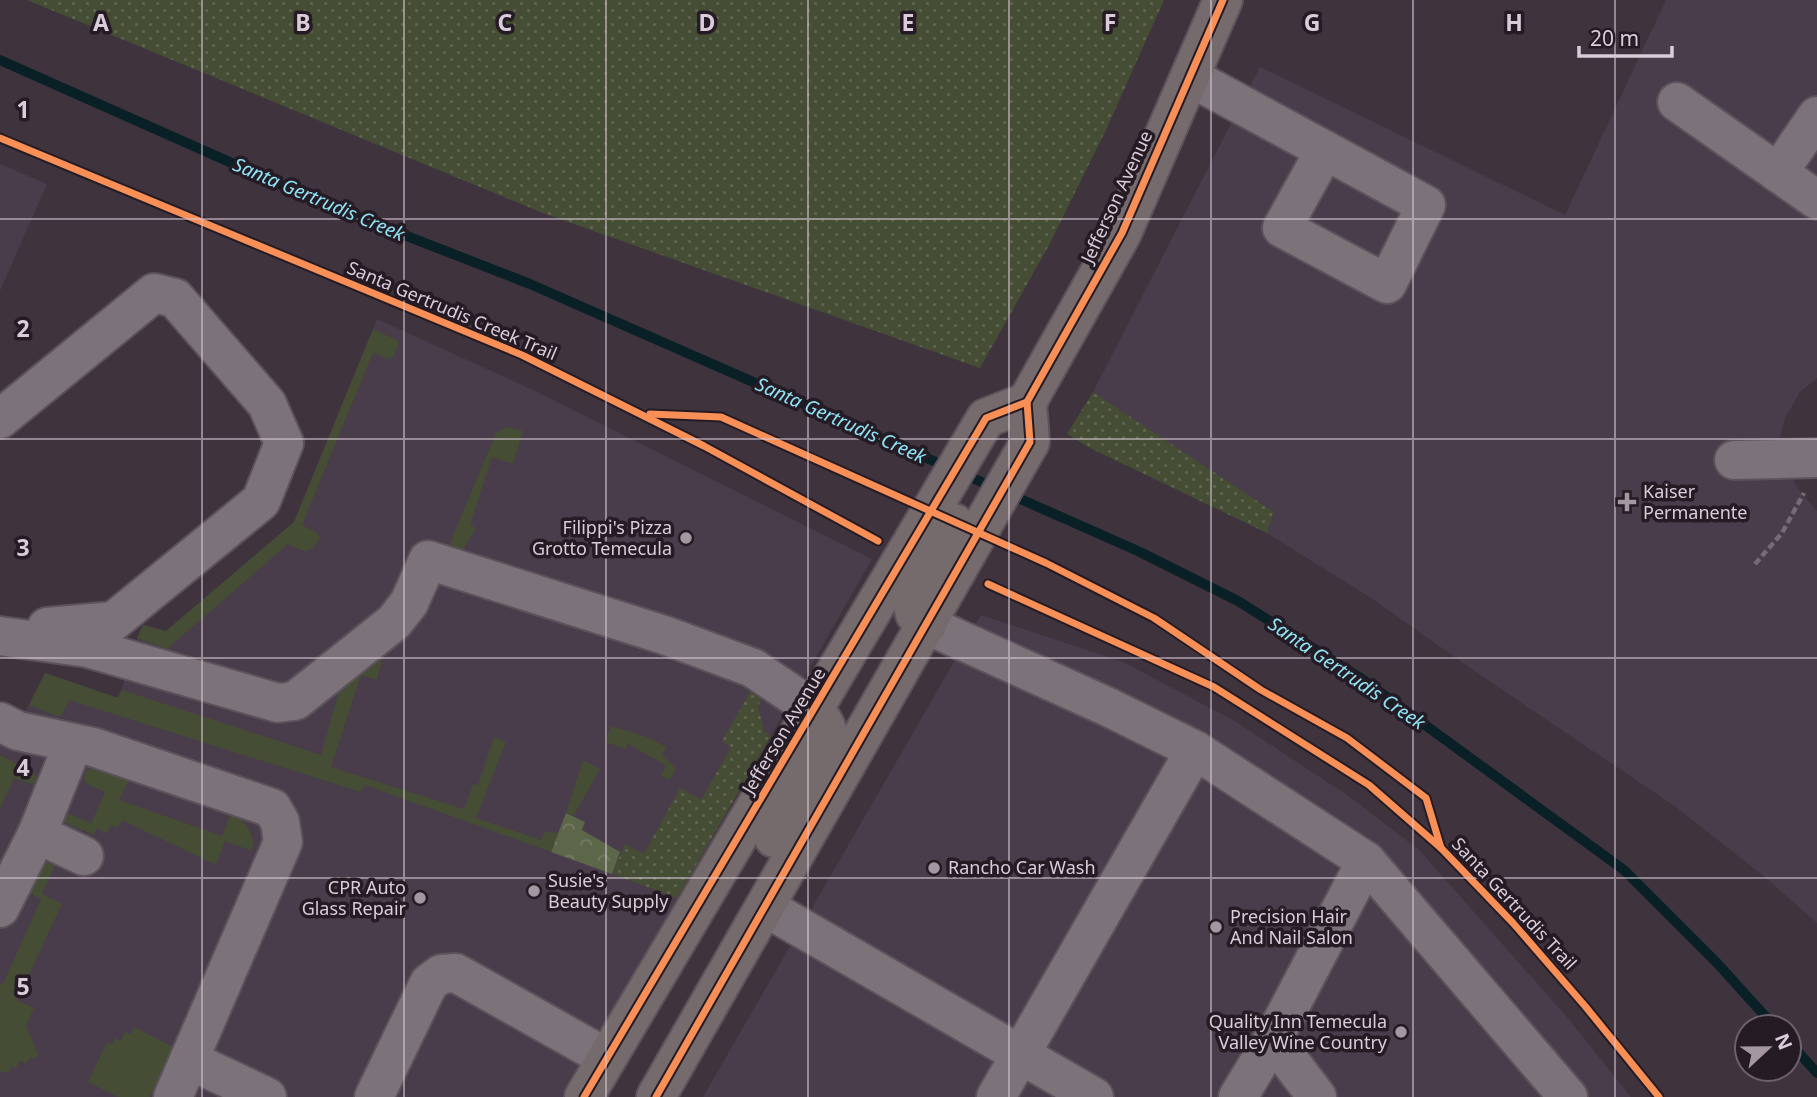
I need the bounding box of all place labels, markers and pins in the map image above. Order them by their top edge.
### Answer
place label: Kaiser Permanente [1643,479,1747,524]
marker: Kaiser Permanente [1617,492,1637,512]
place label: Filippi's Pizza Grotto Temecula [532,515,672,560]
marker: Filippi's Pizza Grotto Temecula [678,530,694,546]
place label: Rancho Car Wash [948,855,1096,879]
marker: Rancho Car Wash [926,860,942,876]
place label: Susie's Beauty Supply [548,868,669,913]
place label: CPR Auto Glass Repair [302,875,407,920]
marker: Susie's Beauty Supply [526,883,542,899]
marker: CPR Auto Glass Repair [412,890,428,906]
place label: Precision Hair And Nail Salon [1230,904,1353,949]
marker: Precision Hair And Nail Salon [1208,919,1224,935]
place label: Quality Inn Temecula Valley Wine Country [1209,1009,1388,1054]
marker: Quality Inn Temecula Valley Wine Country [1393,1024,1409,1040]

